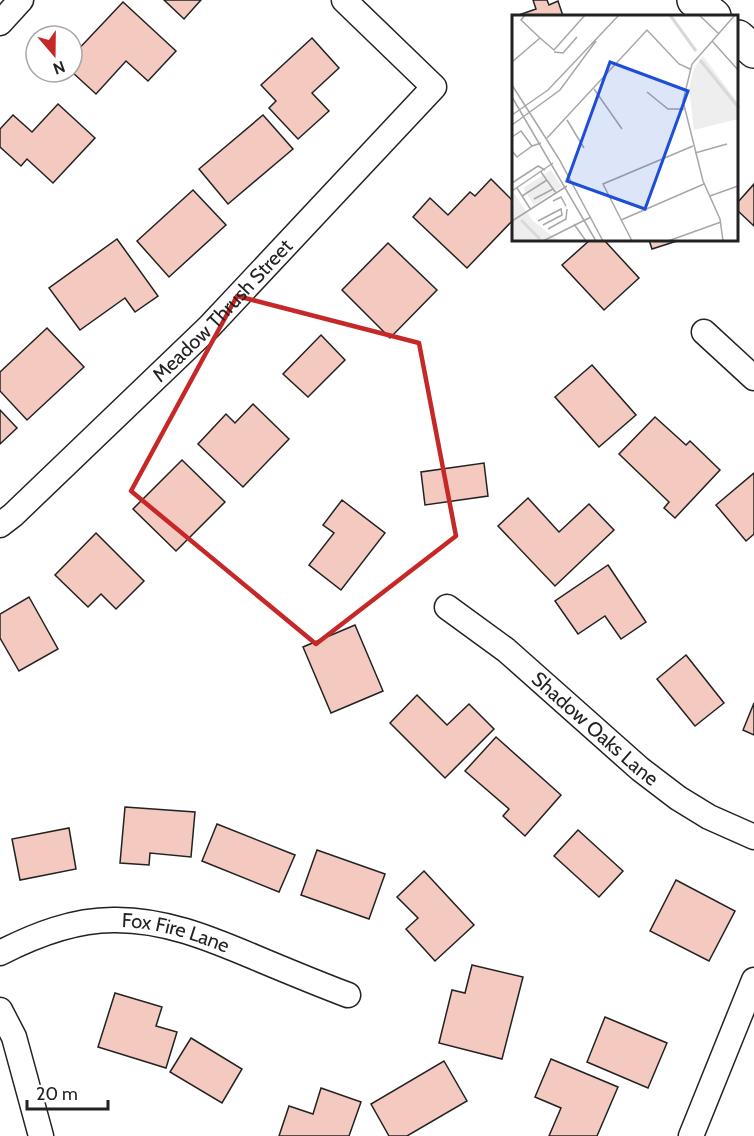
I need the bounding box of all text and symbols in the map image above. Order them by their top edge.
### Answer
inset map [512,15,739,242]
north arrow [24,24,84,84]
text: N [50,57,68,78]
street label: Meadow Thrush Street [147,234,297,387]
street label: Shadow Oaks Lane [527,667,663,791]
street label: Fox Fire Lane [121,908,233,958]
scale bar [27,1073,108,1111]
text: 20 m [36,1083,78,1105]

